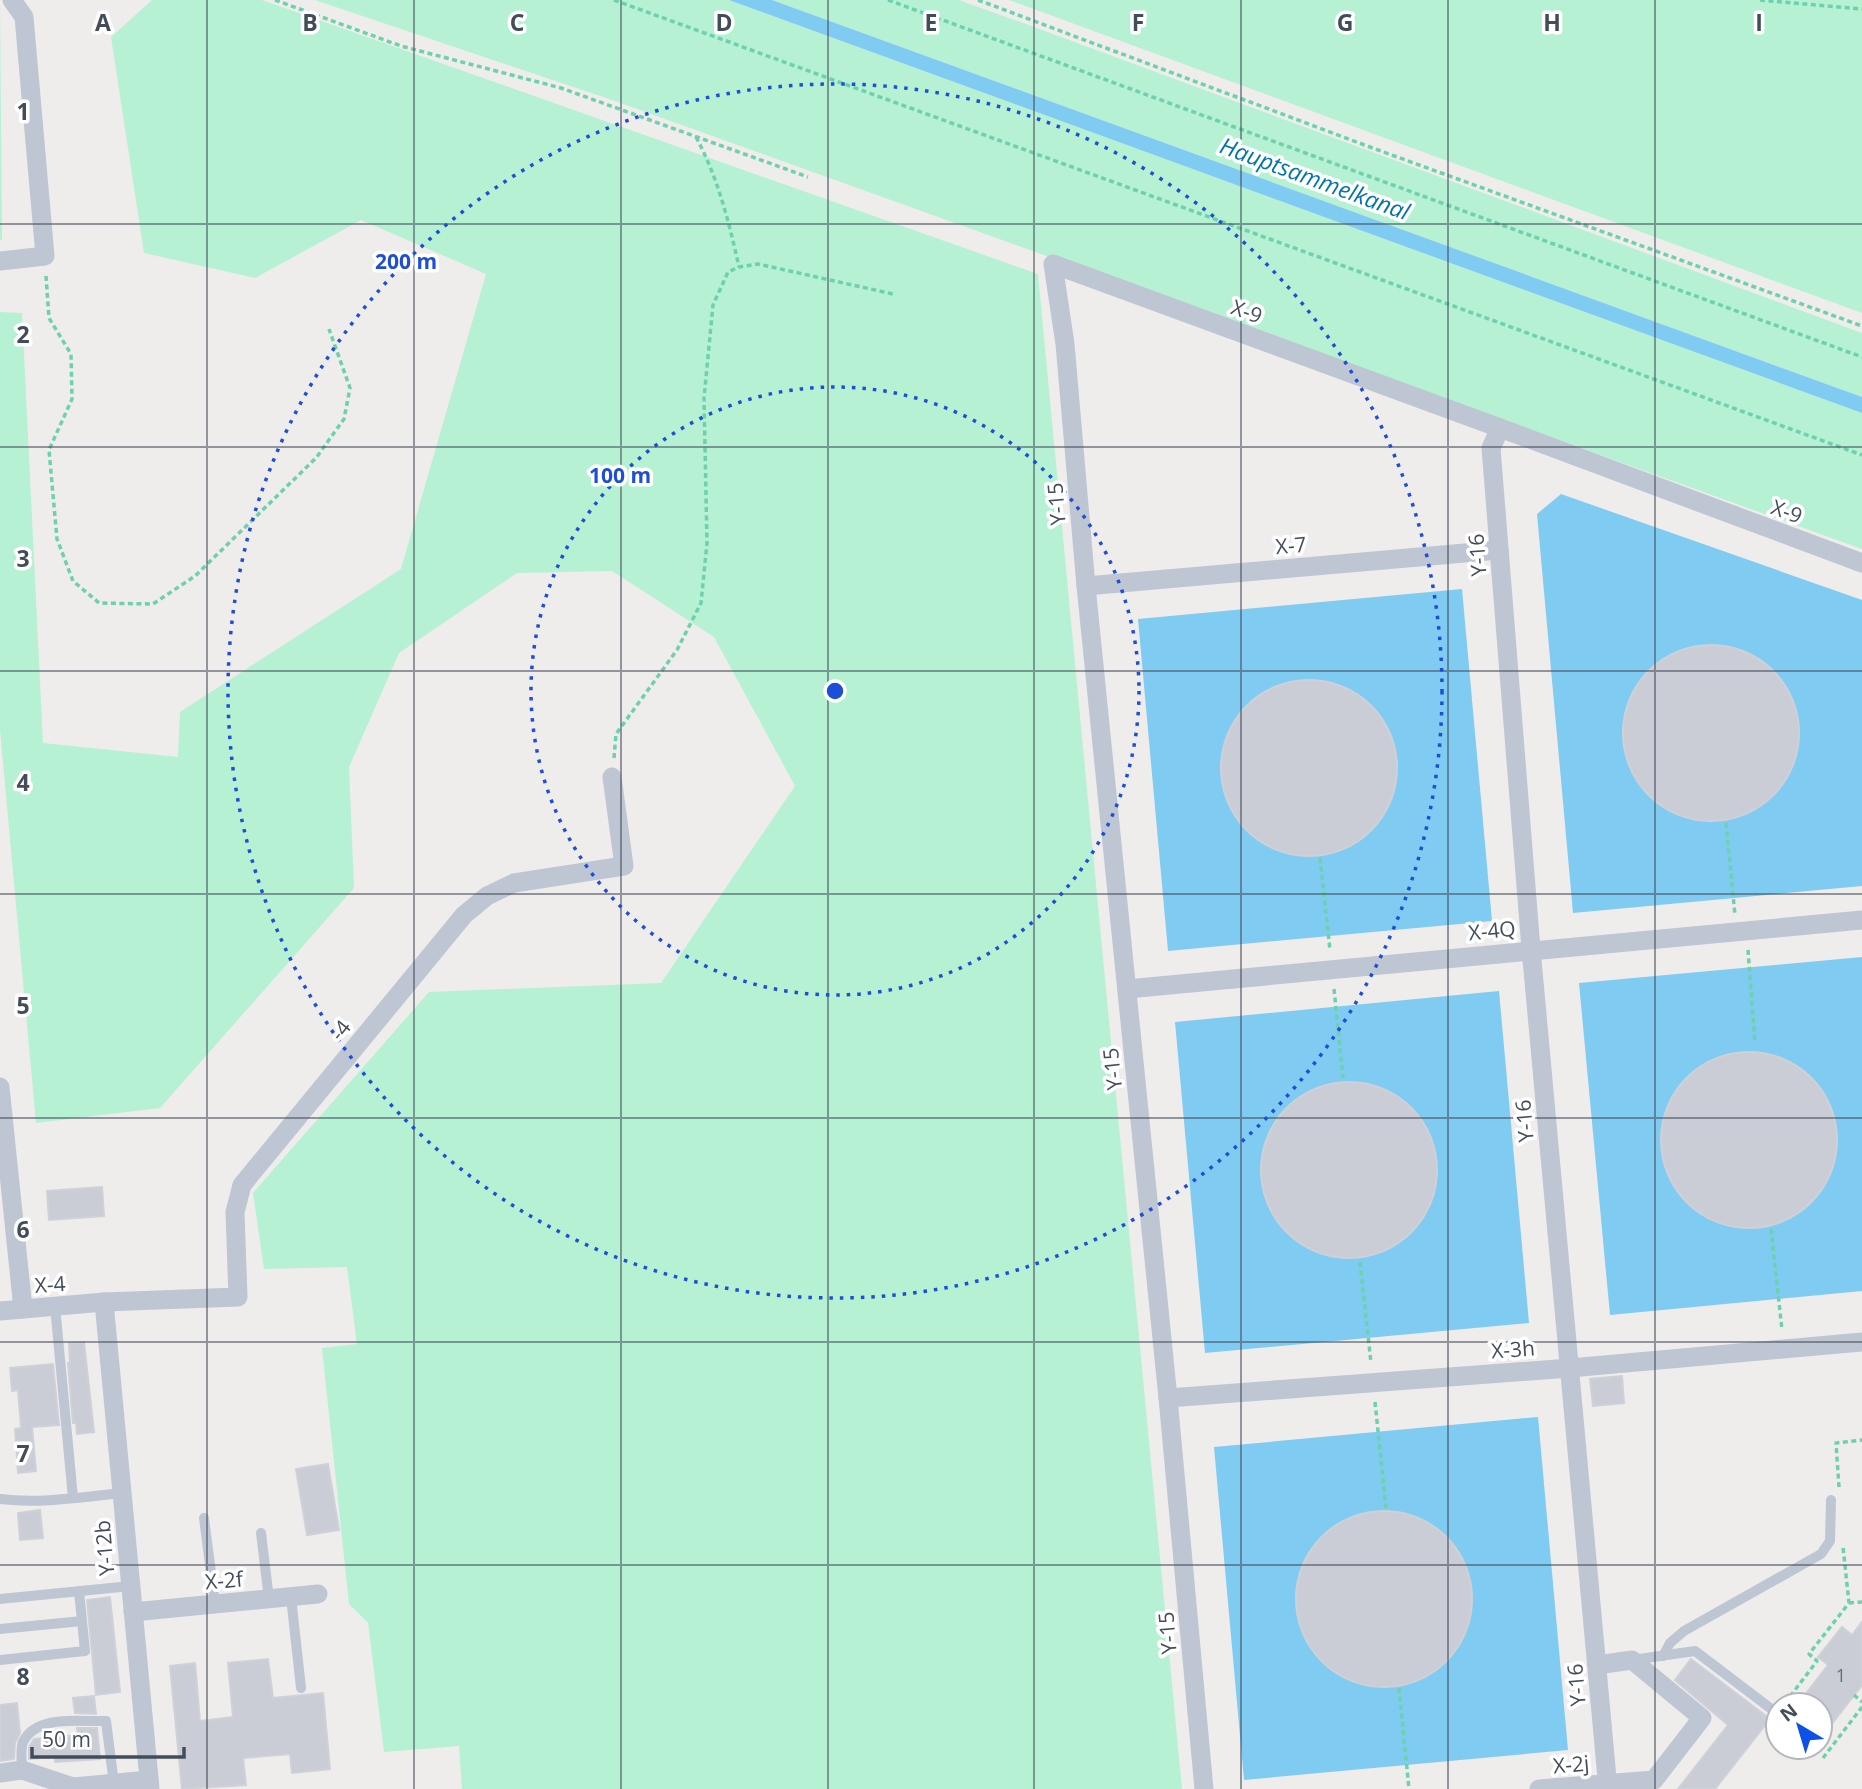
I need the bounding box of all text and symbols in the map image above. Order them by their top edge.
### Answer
text: A [95,6,111,38]
text: B [302,6,318,38]
text: C [510,6,524,38]
text: D [715,6,733,38]
text: E [925,6,937,38]
text: F [1132,6,1144,38]
text: G [1337,6,1353,38]
text: H [1543,6,1561,38]
text: I [1755,6,1763,38]
text: 1 [16,95,30,127]
water label: Hauptsammelkanal [1216,129,1415,228]
text: 200 m [375,247,437,275]
street label: X-9 [1228,293,1266,329]
text: 2 [16,318,30,350]
text: 100 m [589,461,651,489]
street label: Y-15 [1040,482,1072,526]
street label: X-9 [1768,493,1806,529]
street label: X-7 [1274,530,1308,560]
street label: Y-16 [1462,533,1492,577]
text: 3 [16,542,30,574]
centre of rings [823,679,847,703]
text: 4 [16,766,30,798]
street label: X-4Q [1467,914,1517,946]
text: 5 [16,989,30,1021]
street label: -4 [323,1014,357,1046]
street label: Y-15 [1096,1046,1128,1092]
street label: Y-16 [1508,1099,1540,1143]
text: 6 [16,1213,30,1245]
street label: X-4 [34,1269,66,1299]
street label: X-3h [1490,1334,1536,1364]
text: 7 [16,1437,30,1469]
street label: Y-12b [88,1519,120,1577]
street label: X-2f [204,1564,246,1596]
street label: Y-15 [1151,1611,1183,1655]
text: 8 [16,1660,30,1692]
street label: Y-16 [1560,1663,1592,1707]
house number: 1 [1836,1663,1846,1687]
north arrow [1764,1691,1834,1761]
text: N [1774,1698,1803,1728]
scale bar [32,1716,184,1760]
text: 50 m [42,1725,91,1753]
street label: X-2j [1552,1748,1590,1780]

